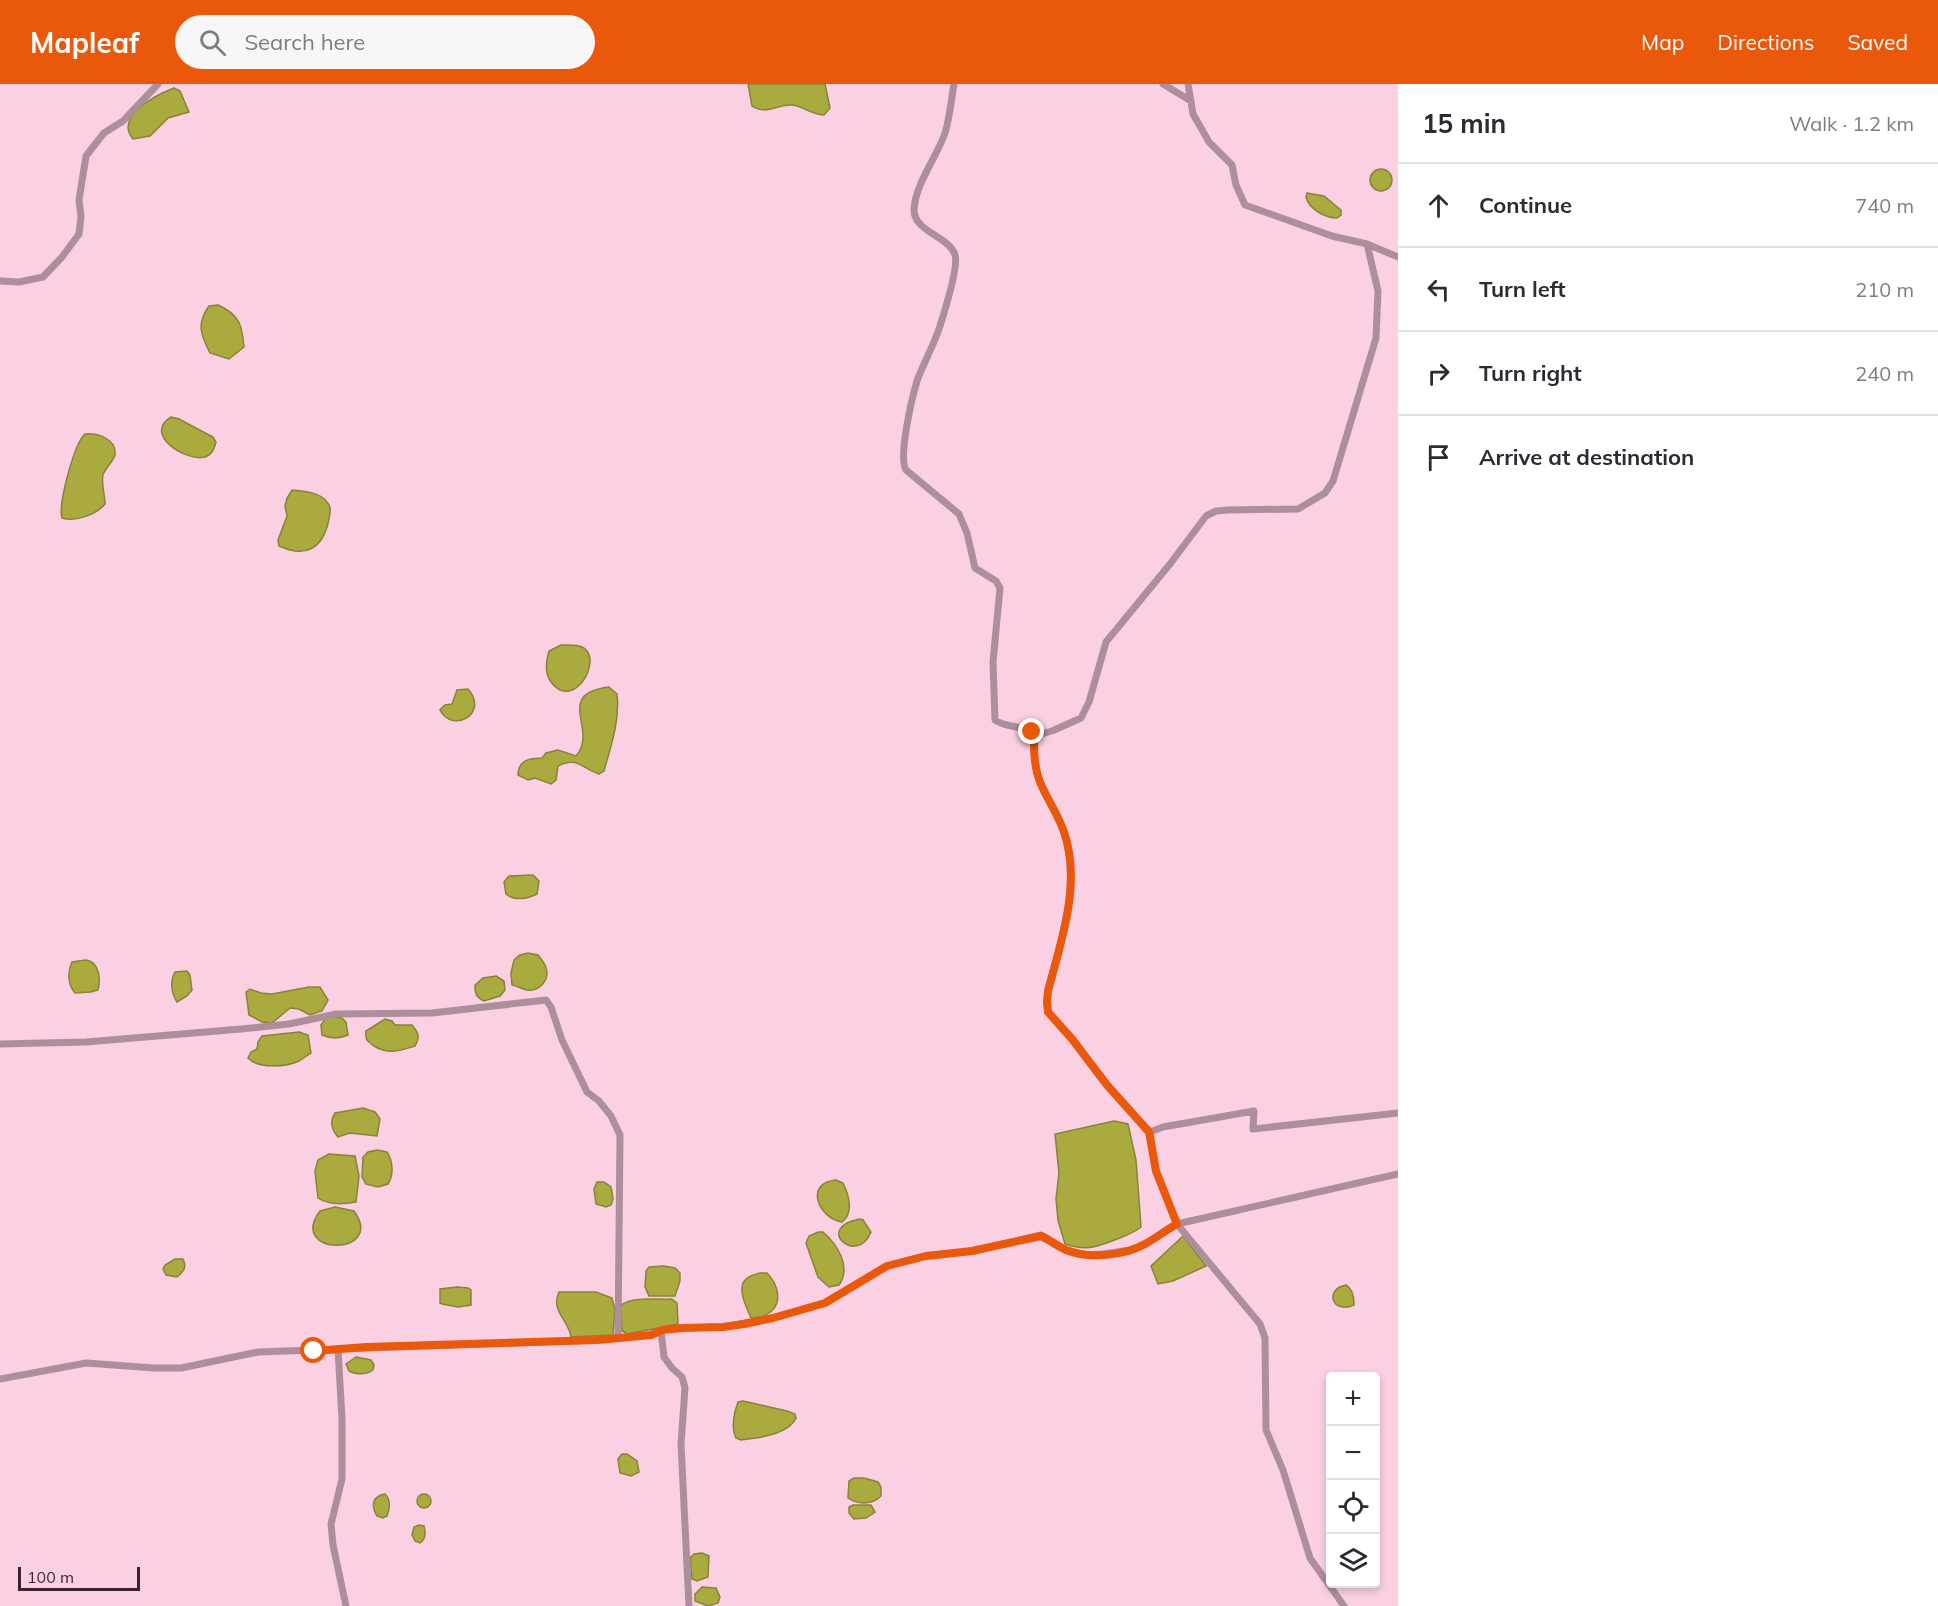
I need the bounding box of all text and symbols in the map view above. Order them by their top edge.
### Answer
search box [175,15,595,69]
text: Mapleaf [30,25,139,60]
icon: search [196,26,229,59]
text: Search here [244,28,365,56]
text: Map [1641,29,1684,55]
text: Directions [1717,29,1814,55]
text: Saved [1847,29,1908,55]
text: 15 min [1422,107,1506,140]
text: Walk · 1.2 km [1789,111,1914,136]
icon: ahead [1422,189,1455,222]
text: Continue [1479,191,1572,219]
text: 740 m [1855,193,1914,218]
icon: left [1422,273,1455,306]
text: Turn left [1479,275,1566,303]
text: 210 m [1855,277,1914,302]
icon: right [1422,357,1455,390]
text: Turn right [1479,359,1582,387]
text: 240 m [1855,361,1914,386]
icon: arrive [1422,441,1455,474]
text: Arrive at destination [1479,443,1694,471]
route end [1018,718,1044,744]
route start [300,1337,326,1363]
map controls [1326,1372,1380,1588]
button: + [1326,1372,1380,1426]
button: − [1326,1426,1380,1480]
button: locate [1326,1480,1380,1534]
button: layers [1326,1534,1380,1588]
scale bar [18,1564,140,1592]
text: 100 m [27,1567,74,1587]

